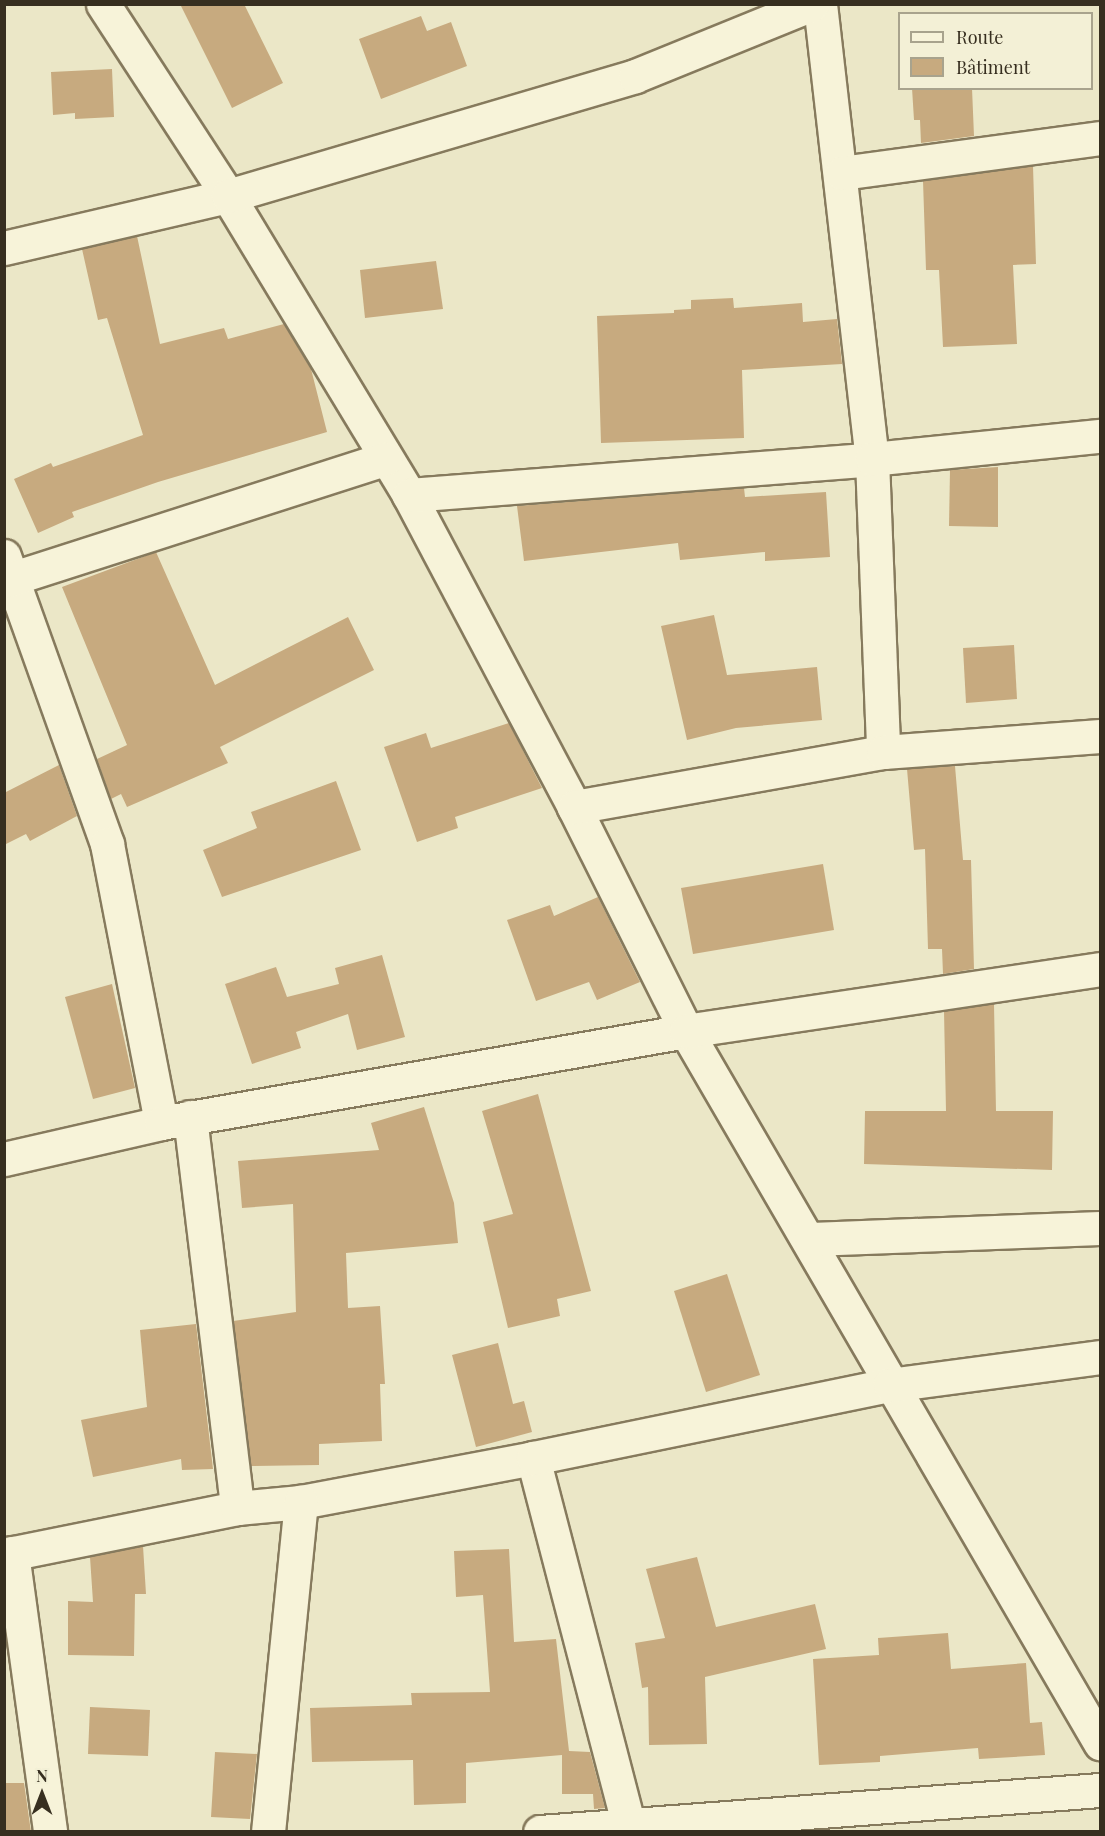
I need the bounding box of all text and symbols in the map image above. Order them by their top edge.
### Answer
legend [898,12,1093,90]
text: Route [956,25,1003,49]
text: Bâtiment [956,55,1030,79]
north arrow [12,1764,72,1824]
text: N [36,1765,48,1786]

